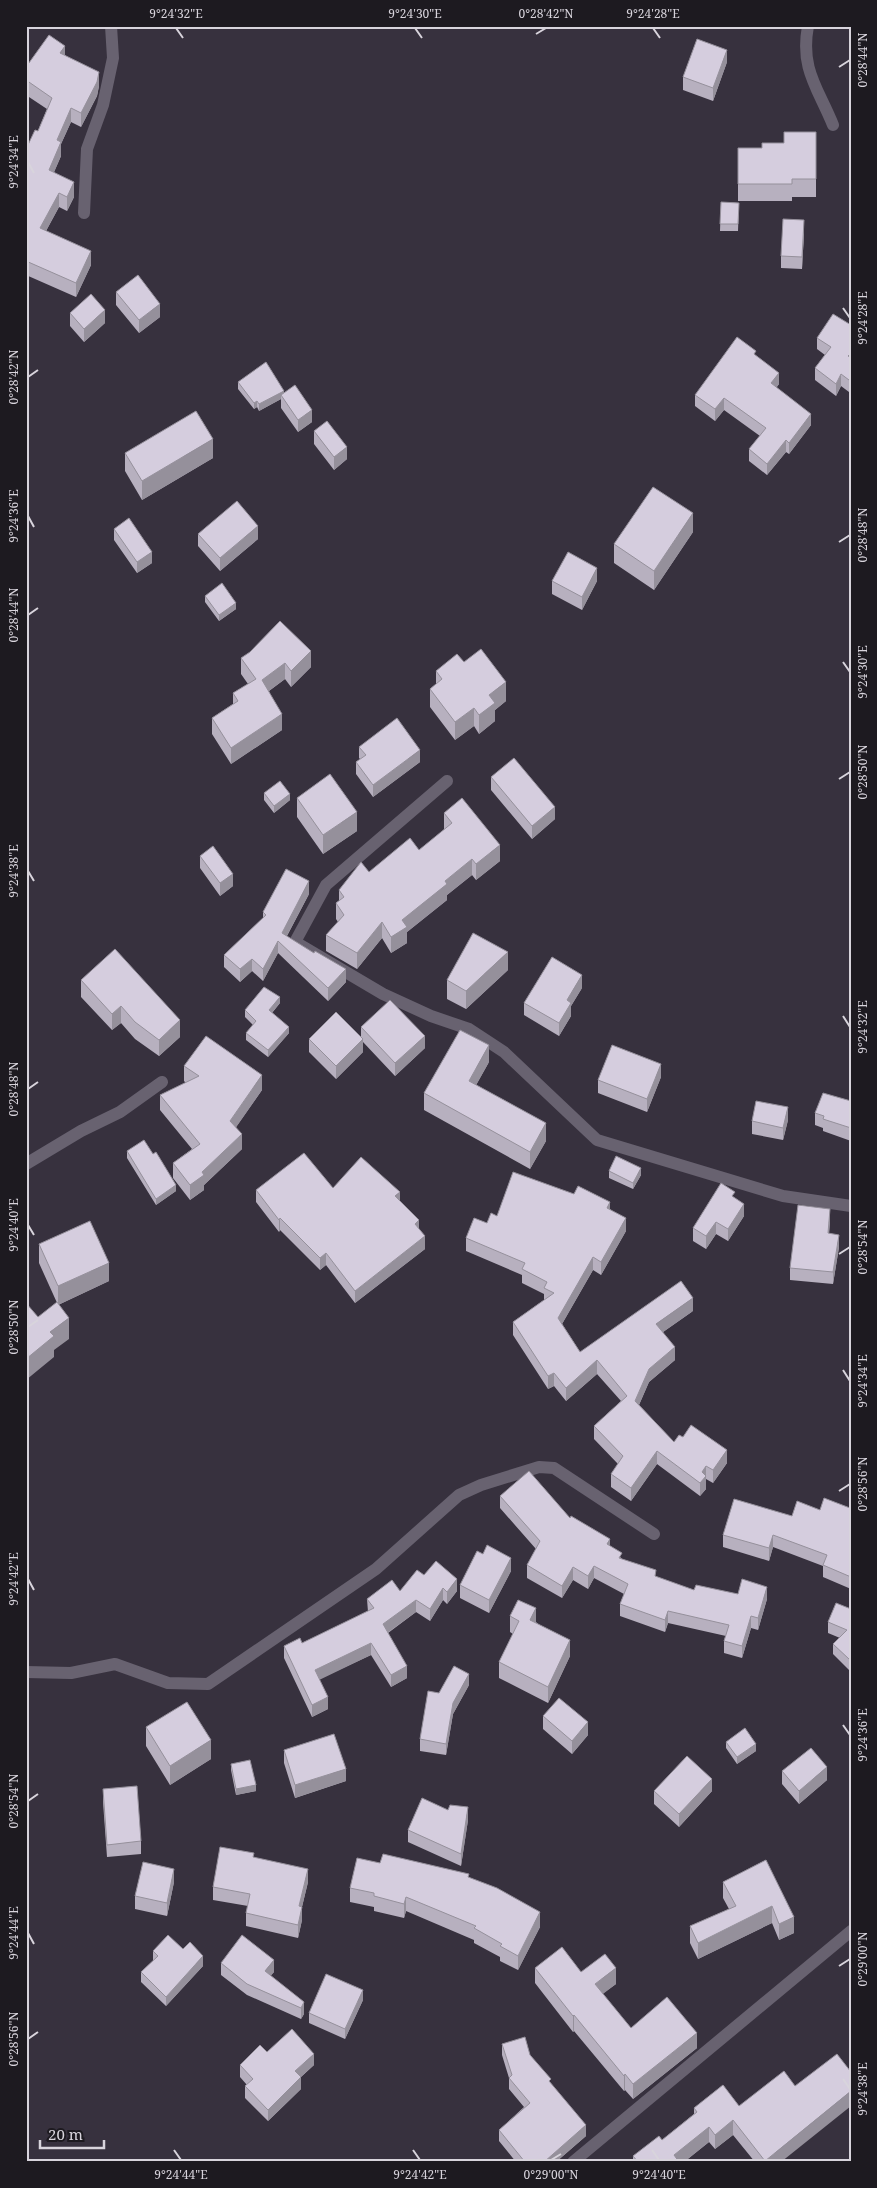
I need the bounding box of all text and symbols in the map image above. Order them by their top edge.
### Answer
text: 9°24'32"E [149,5,203,22]
text: 9°24'30"E [388,5,442,22]
text: 0°28'42"N [518,5,574,22]
text: 9°24'28"E [626,5,680,22]
text: 0°28'44"N [854,32,871,88]
text: 9°24'34"E [5,135,22,189]
text: 9°24'28"E [854,291,871,345]
text: 0°28'42"N [5,349,22,405]
text: 9°24'36"E [5,489,22,543]
text: 0°28'48"N [854,507,871,563]
text: 0°28'44"N [5,587,22,643]
text: 9°24'30"E [854,645,871,699]
text: 0°28'50"N [854,744,871,800]
text: 9°24'38"E [5,844,22,898]
text: 9°24'32"E [854,1000,871,1054]
text: 0°28'48"N [5,1061,22,1117]
text: 9°24'40"E [5,1198,22,1252]
text: 0°28'54"N [854,1219,871,1275]
text: 0°28'50"N [5,1299,22,1355]
text: 9°24'34"E [854,1354,871,1408]
text: 0°28'56"N [854,1456,871,1512]
text: 9°24'42"E [5,1552,22,1606]
text: 9°24'36"E [854,1708,871,1762]
text: 0°28'54"N [5,1773,22,1829]
text: 9°24'44"E [5,1906,22,1960]
text: 0°29'00"N [854,1931,871,1987]
text: 0°28'56"N [5,2011,22,2067]
text: 9°24'38"E [854,2062,871,2116]
scale bar [40,2118,104,2150]
text: 20 m [48,2124,83,2144]
text: 9°24'44"E [154,2166,208,2183]
text: 9°24'42"E [393,2166,447,2183]
text: 0°29'00"N [523,2166,579,2183]
text: 9°24'40"E [632,2166,686,2183]

